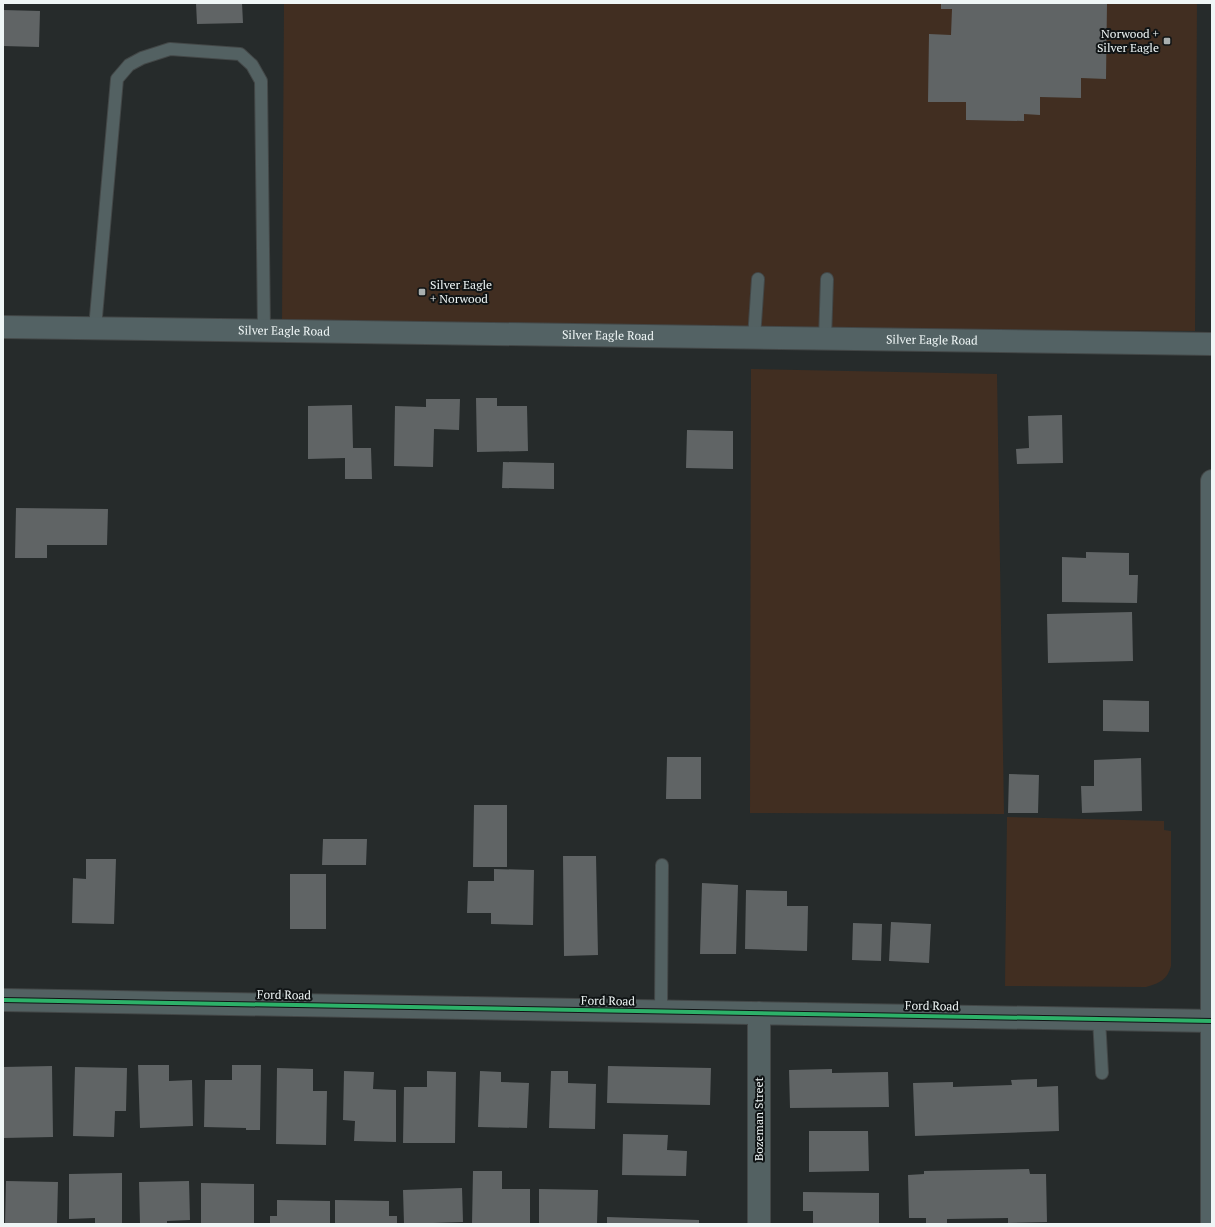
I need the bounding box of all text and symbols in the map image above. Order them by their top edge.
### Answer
place label: Norwood + Silver Eagle [1097,26,1159,55]
marker: Norwood + Silver Eagle [1162,36,1172,46]
place label: Silver Eagle + Norwood [430,277,492,306]
marker: Silver Eagle + Norwood [417,287,427,297]
street label: Silver Eagle Road [238,322,330,339]
street label: Silver Eagle Road [562,327,654,343]
street label: Silver Eagle Road [886,331,978,348]
street label: Ford Road [257,987,312,1002]
street label: Ford Road [581,993,636,1008]
street label: Ford Road [905,998,960,1013]
street label: Bozeman Street [751,1076,766,1161]

